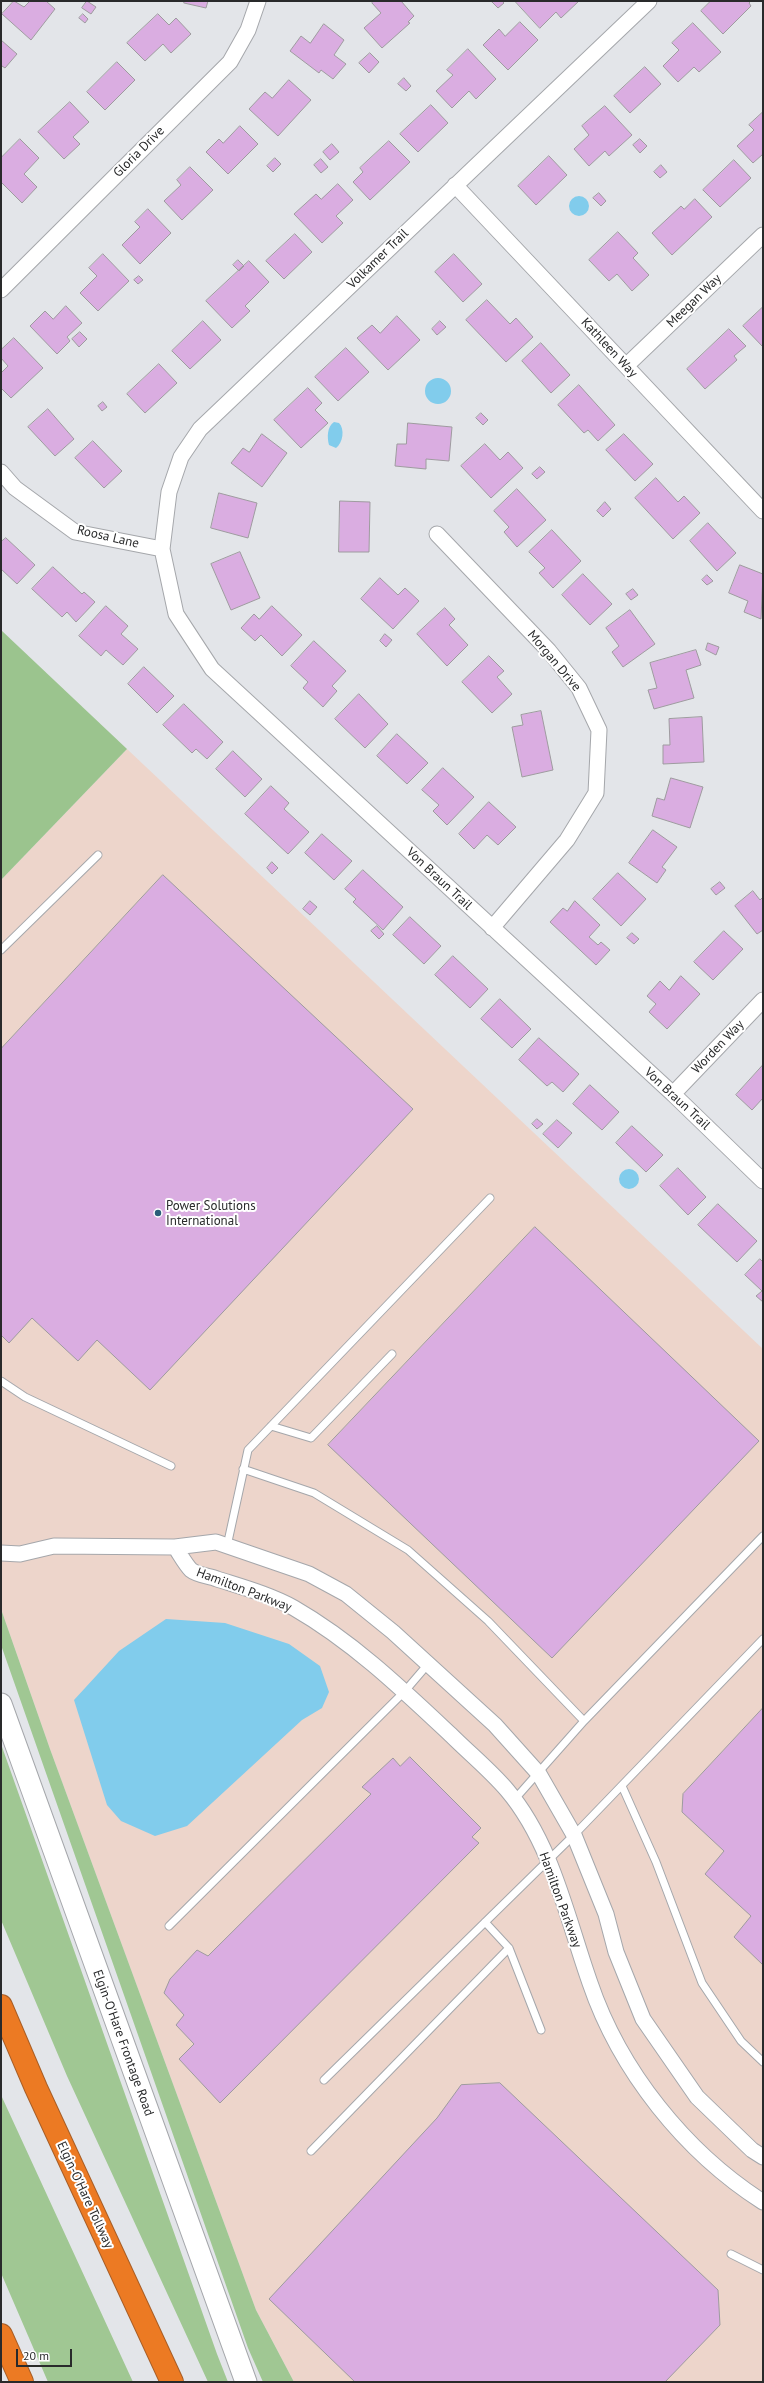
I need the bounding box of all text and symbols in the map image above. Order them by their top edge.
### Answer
street label: Gloria Drive [110,123,168,181]
street label: Volkamer Trail [344,226,412,292]
street label: Meegan Way [663,271,725,331]
street label: Kathleen Way [577,315,641,381]
street label: Roosa Lane [76,522,140,552]
street label: Morgan Drive [524,627,584,695]
street label: Von Braun Trail [403,845,475,913]
street label: Worden Way [689,1017,747,1077]
street label: Von Braun Trail [641,1065,713,1133]
place label: Power Solutions International [166,1198,256,1229]
marker: Power Solutions International [153,1208,163,1218]
street label: Hamilton Parkway [194,1565,294,1615]
street label: Hamilton Parkway [535,1850,585,1950]
street label: Elgin-O'Hare Frontage Road [89,1968,157,2118]
street label: Elgin-O'Hare Tollway [53,2139,117,2251]
scale bar [18,2341,74,2367]
text: 20 m [23,2348,49,2363]

